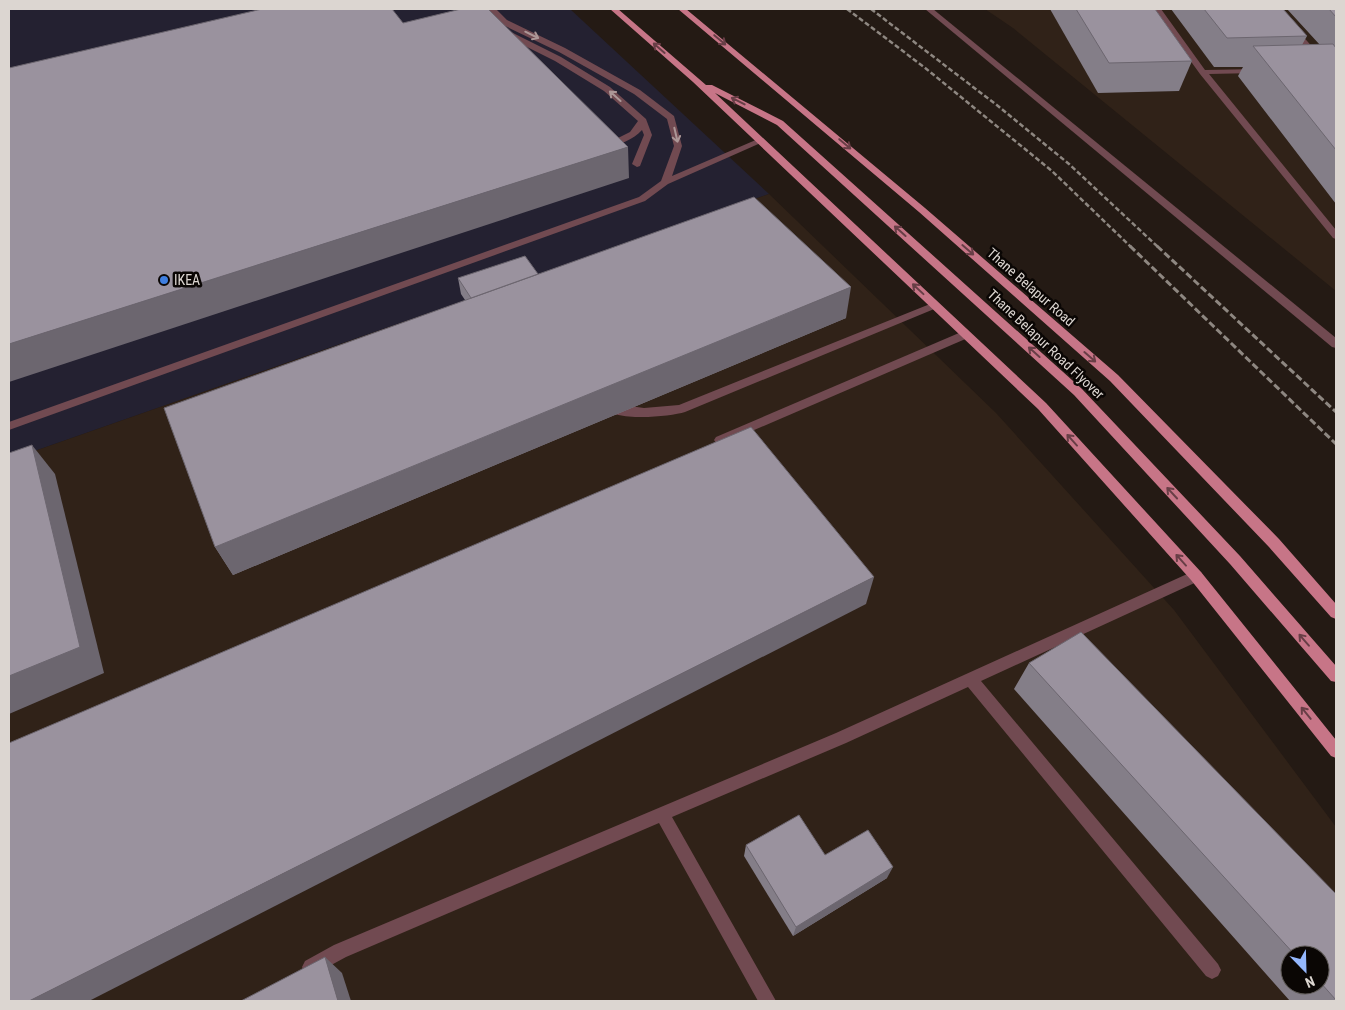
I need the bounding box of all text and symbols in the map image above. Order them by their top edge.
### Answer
one-way arrow [524,31,539,40]
one-way arrow [713,34,726,45]
one-way arrow [653,42,666,54]
one-way arrow [608,90,621,102]
one-way arrow [731,96,746,105]
one-way arrow [672,126,681,142]
one-way arrow [838,138,851,150]
one-way arrow [894,225,907,237]
one-way arrow [961,244,974,256]
street label: Thane Belapur Road [984,245,1078,329]
place label: IKEA [174,272,200,288]
marker: IKEA [158,274,170,286]
one-way arrow [912,283,925,295]
street label: Thane Belapur Road Flyover [985,286,1107,402]
one-way arrow [1027,346,1040,358]
one-way arrow [1084,351,1097,363]
one-way arrow [1066,433,1078,446]
one-way arrow [1166,487,1178,499]
one-way arrow [1175,553,1187,566]
one-way arrow [1298,633,1310,646]
one-way arrow [1300,707,1311,720]
north arrow [1280,945,1330,995]
text: N [1303,973,1317,991]

